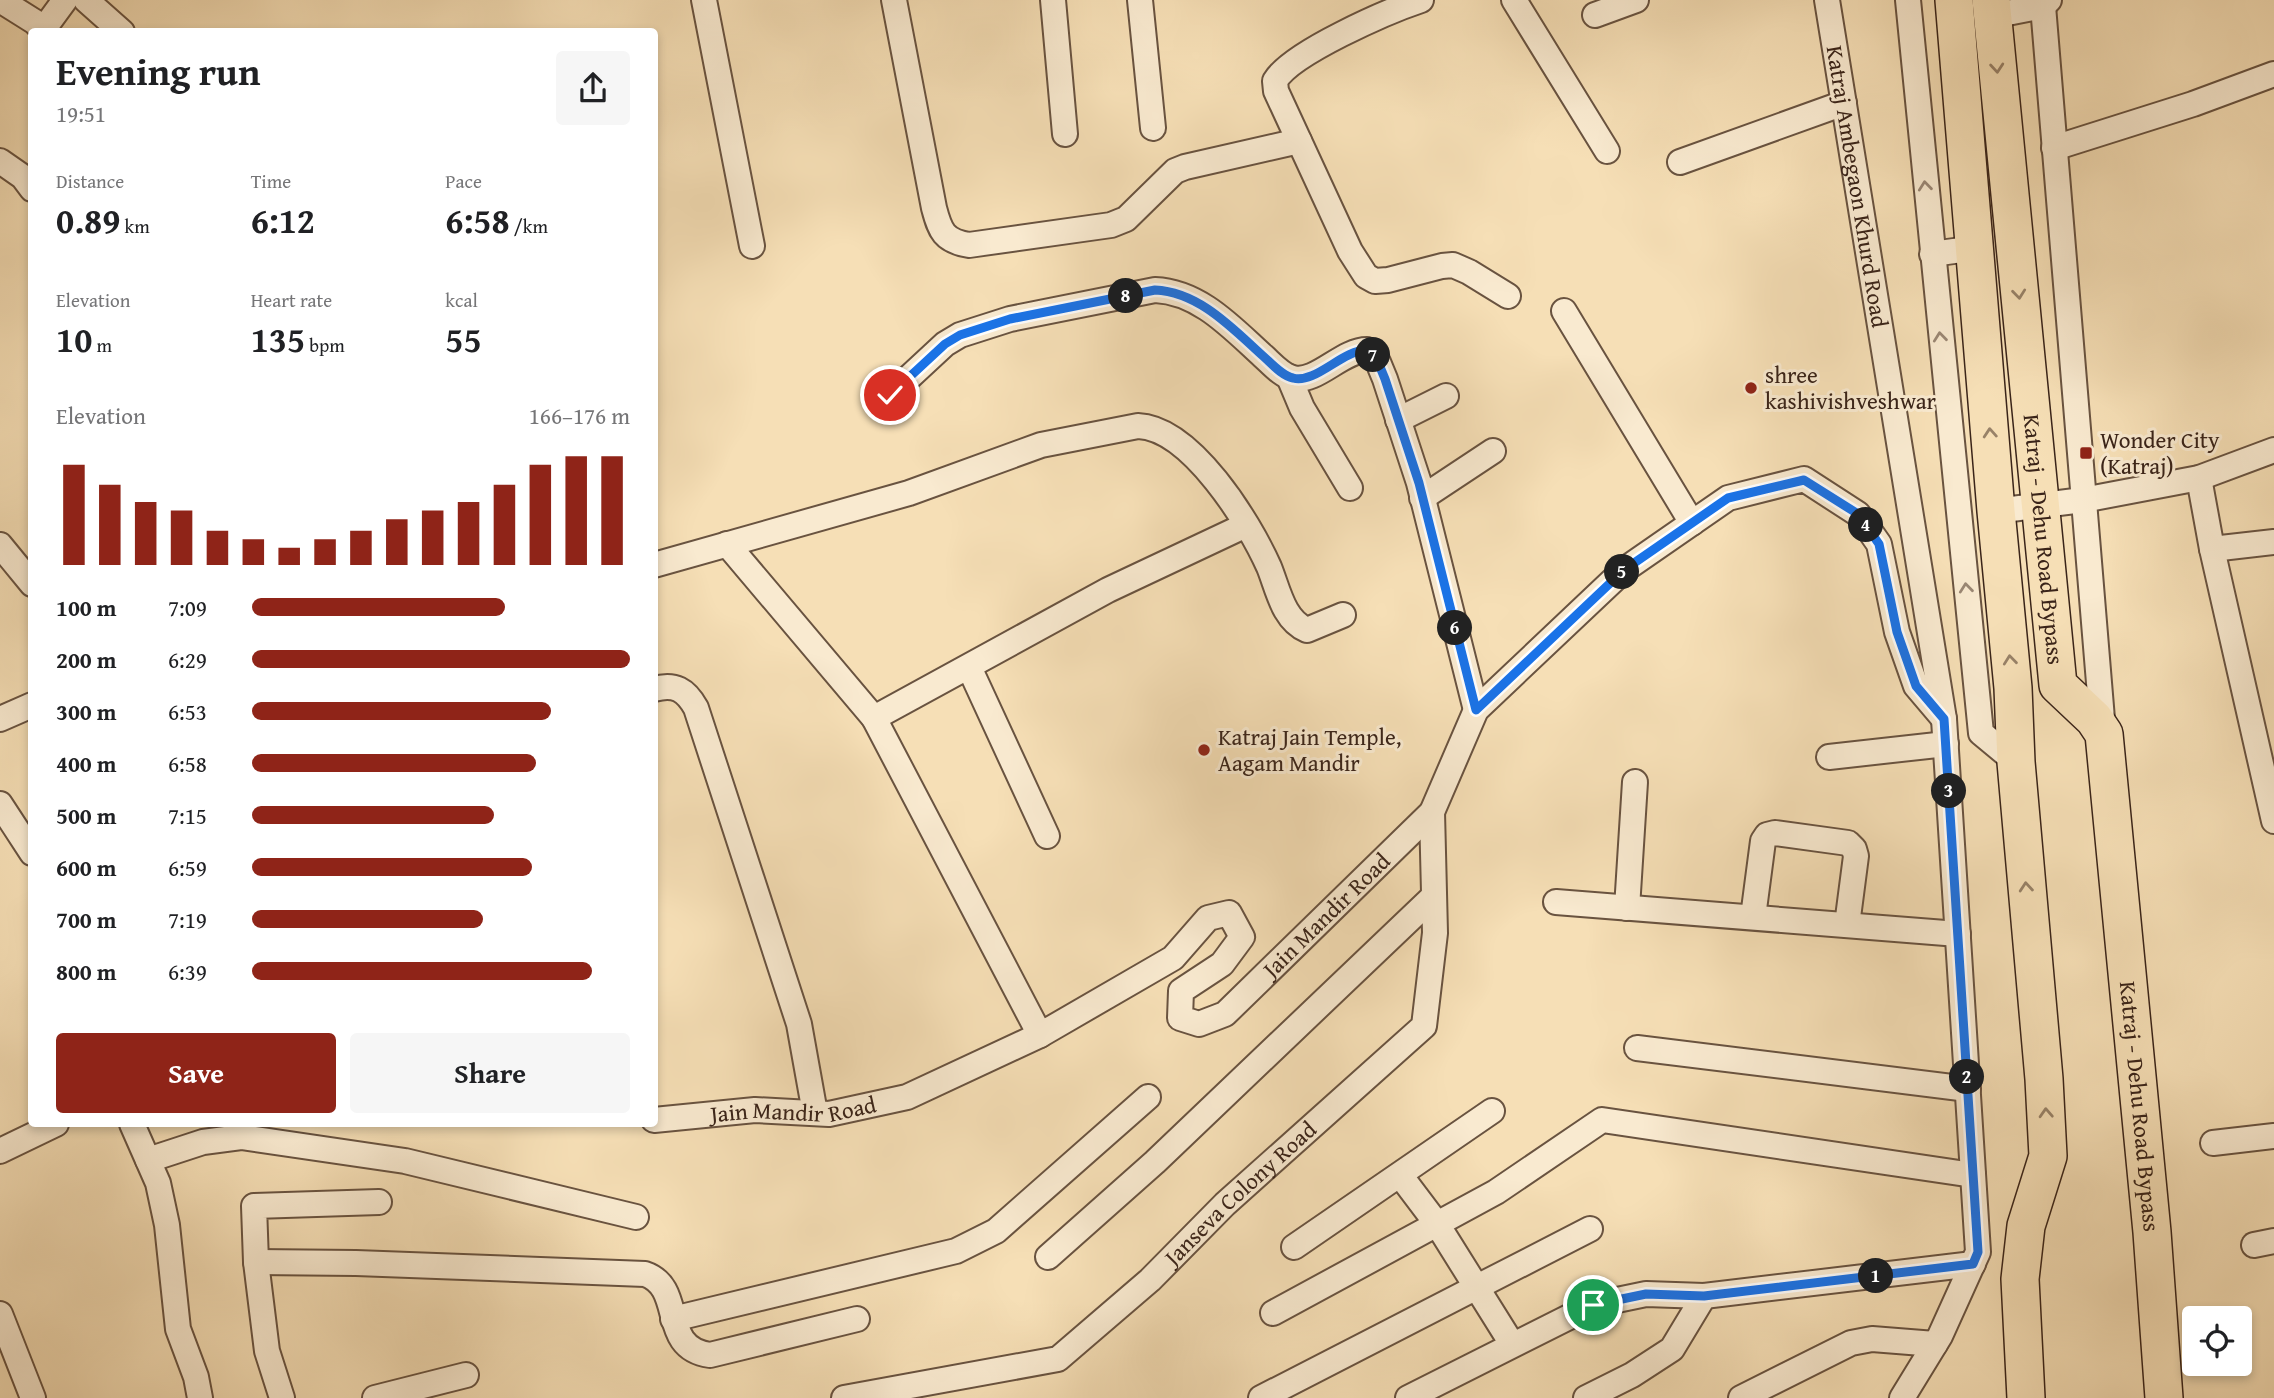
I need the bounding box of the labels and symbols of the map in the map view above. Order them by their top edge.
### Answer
street label: Katraj Ambegaon Khurd Road [1819,43,1897,331]
one-way arrow [1989,63,2004,74]
one-way arrow [1918,180,1933,191]
pin: 8 [1108,278,1144,314]
one-way arrow [2011,289,2026,300]
one-way arrow [1933,332,1948,343]
pin: 7 [1356,338,1390,372]
place label: shree kashivishveshwar [1765,358,1937,417]
pin [860,365,920,425]
marker: shree kashivishveshwar [1743,380,1759,396]
street label: Katraj - Dehu Road Bypass [2016,413,2073,666]
place label: Wonder City (Katraj) [2100,423,2220,482]
one-way arrow [1983,427,1998,438]
marker: Wonder City (Katraj) [2078,445,2094,461]
pin: 4 [1848,508,1884,542]
pin: 5 [1604,554,1640,590]
one-way arrow [1958,582,1973,594]
pin: 6 [1438,610,1472,646]
one-way arrow [2003,654,2018,665]
place label: Katraj Jain Temple, Aagam Mandir [1218,720,1401,779]
marker: Katraj Jain Temple, Aagam Mandir [1196,742,1212,758]
pin: 3 [1932,774,1966,808]
street label: Jain Mandir Road [1253,844,1398,987]
one-way arrow [2019,881,2034,892]
street label: Katraj - Dehu Road Bypass [2112,980,2169,1233]
pin: 2 [1950,1060,1984,1094]
street label: Jain Mandir Road [706,1087,880,1131]
one-way arrow [2039,1108,2054,1119]
street label: Janseva Colony Road [1154,1113,1324,1275]
pin: 1 [1858,1258,1894,1294]
pin [1563,1275,1623,1335]

